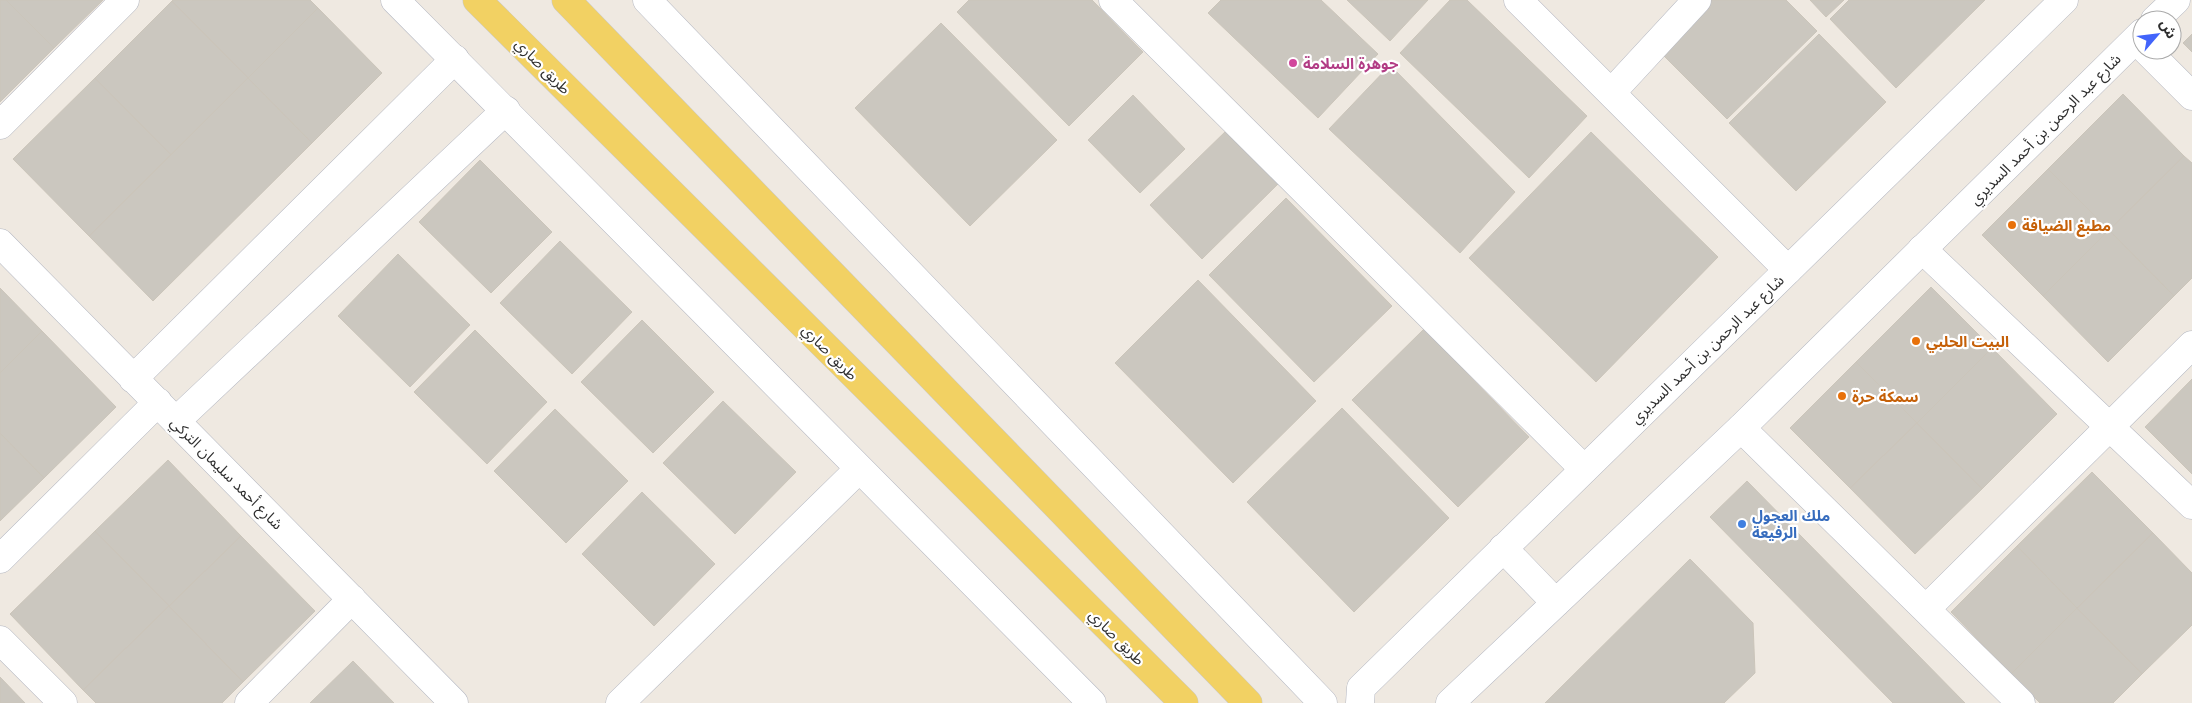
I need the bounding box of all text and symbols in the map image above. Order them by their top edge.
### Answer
north arrow [2132,10,2182,60]
text: ش [2157,17,2180,41]
street label: طريق صاري [509,35,574,100]
street label: شارع عبد الرحمن بن أحمد السديري [1966,50,2127,211]
place label: جوهرة السلامة [1303,55,1399,73]
marker: جوهرة السلامة [1287,57,1299,69]
place label: مطبغ الضيافة [2022,217,2111,237]
marker: مطبغ الضيافة [2006,219,2018,231]
street label: شارع عبد الرحمن بن أحمد السديري [1627,271,1790,430]
street label: طريق صاري [796,321,861,386]
place label: البيت الحلبي [1926,333,2009,353]
marker: البيت الحلبي [1910,335,1922,347]
place label: سمكة حرة [1852,388,1918,406]
marker: سمكة حرة [1836,390,1848,402]
street label: شارع أحمد سليمان التركي [165,413,287,536]
place label: ملك العجول الرفيعة [1752,507,1830,542]
marker: ملك العجول الرفيعة [1736,518,1748,530]
street label: طريق صاري [1083,606,1148,671]

